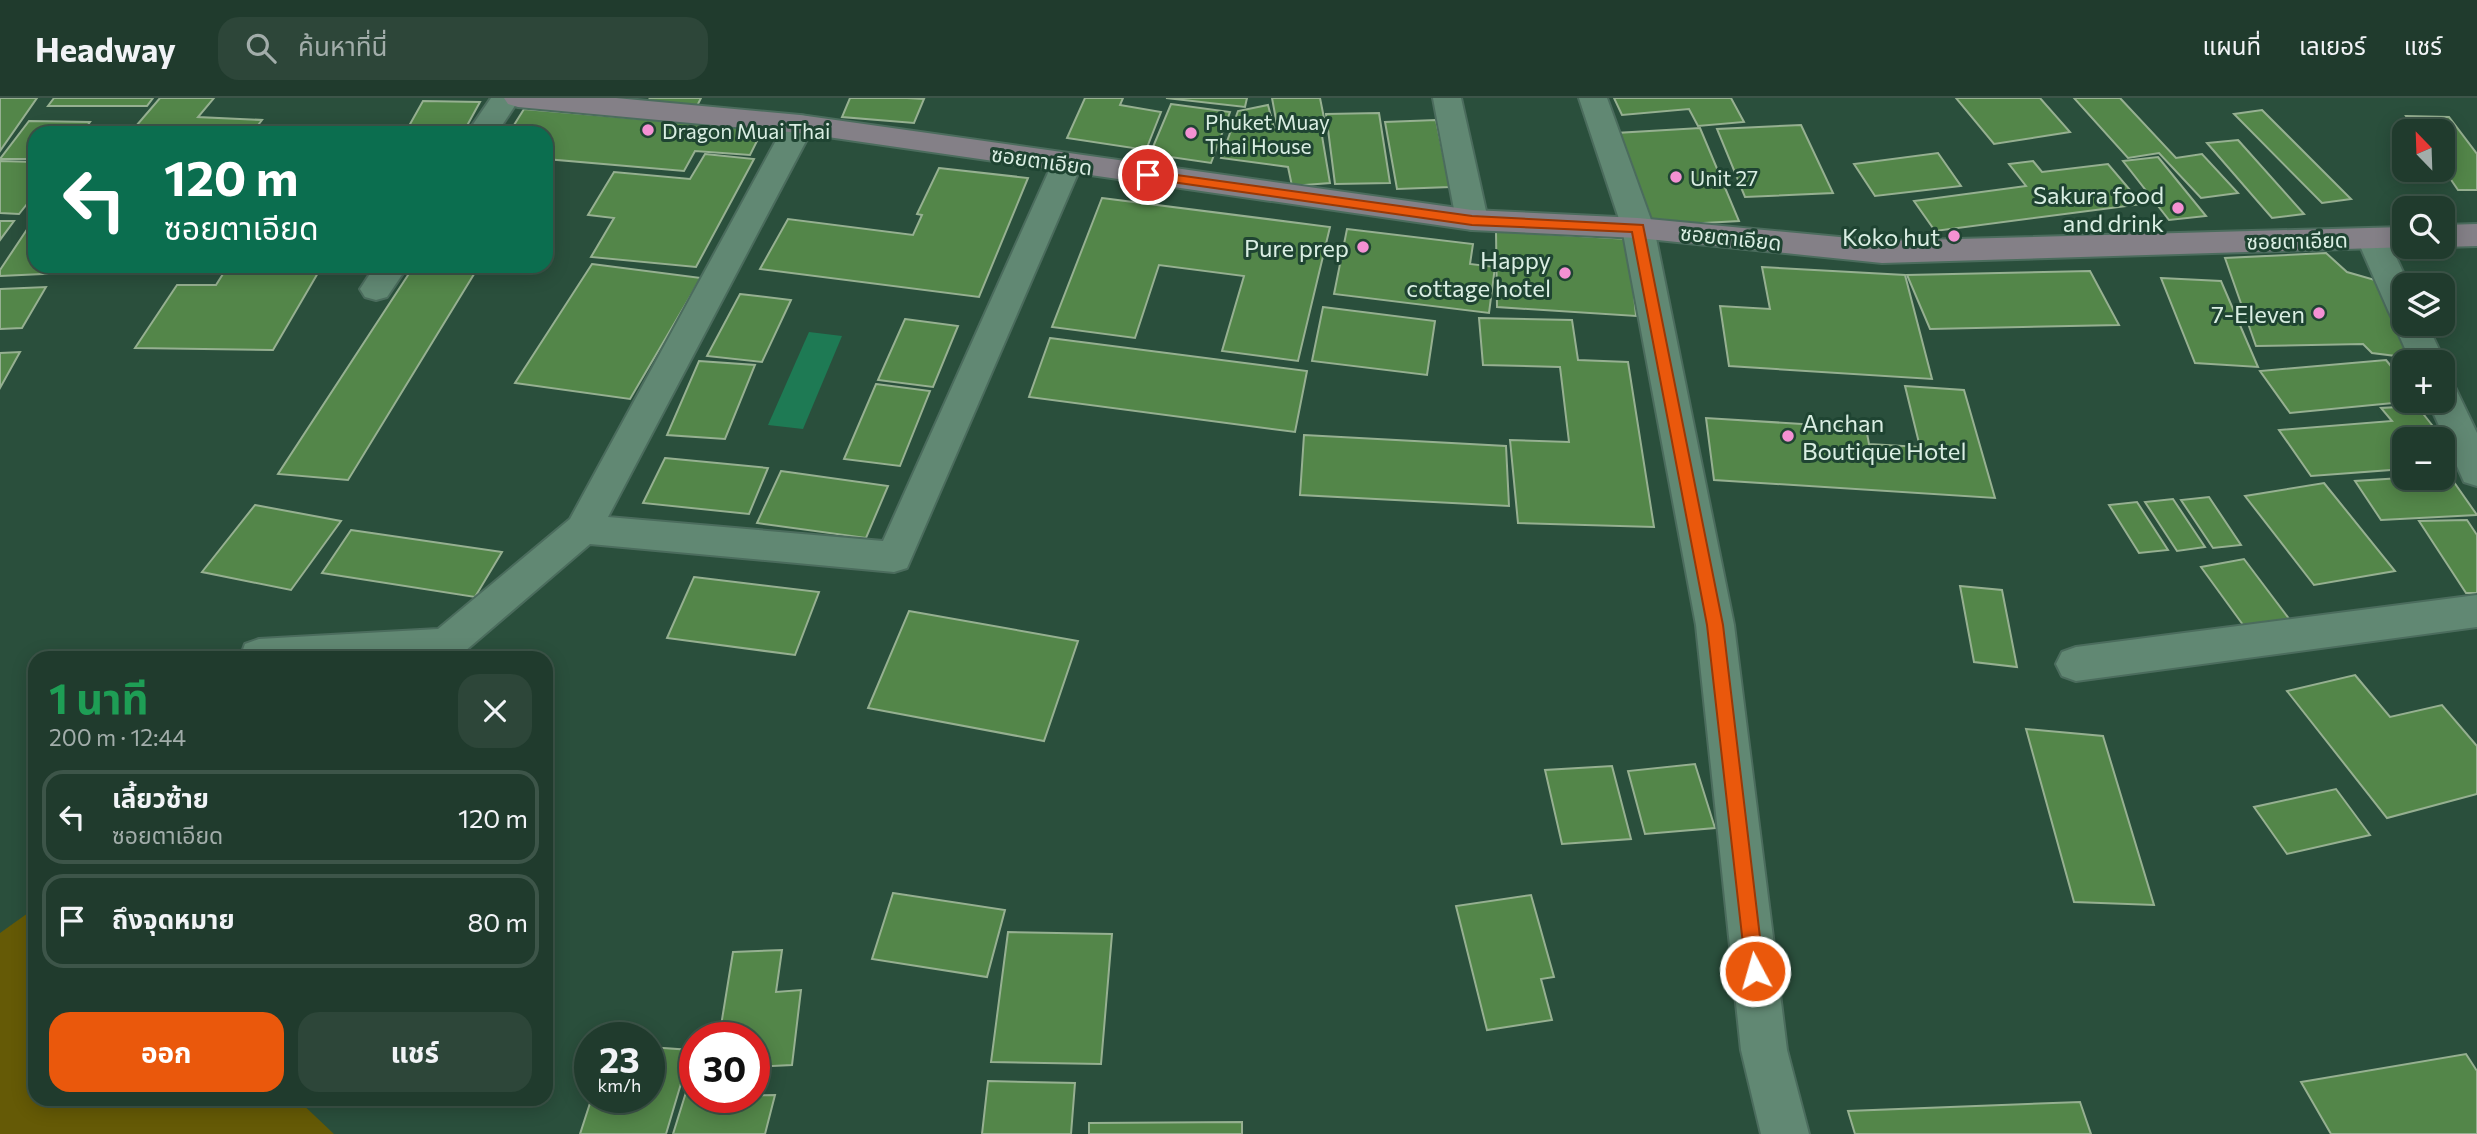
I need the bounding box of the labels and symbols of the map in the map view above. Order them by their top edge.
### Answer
place label: Phuket Muay Thai House [1205,109,1330,158]
place label: Dragon Muai Thai [662,118,830,143]
north arrow [2392,119,2455,182]
marker: Dragon Muai Thai [640,122,656,138]
marker: Phuket Muay Thai House [1183,125,1199,141]
street label: ซอยตาเอียด [990,141,1094,179]
pin [1118,145,1178,205]
place label: Unit 27 [1690,165,1758,190]
marker: Unit 27 [1668,169,1684,185]
place label: Sakura food and drink [2033,180,2164,237]
marker: Sakura food and drink [2170,200,2186,216]
street label: ซอยตาเอียด [1679,219,1783,255]
place label: Koko hut [1842,222,1940,251]
street label: ซอยตาเอียด [2246,227,2348,253]
marker: Koko hut [1946,228,1962,244]
place label: Pure prep [1244,233,1349,262]
marker: Pure prep [1355,239,1371,255]
place label: Happy cottage hotel [1406,245,1551,302]
marker: Happy cottage hotel [1557,265,1573,281]
place label: 7-Eleven [2211,299,2305,328]
marker: 7-Eleven [2311,305,2327,321]
place label: Anchan Boutique Hotel [1802,408,1967,465]
marker: Anchan Boutique Hotel [1780,428,1796,444]
position arrow [1718,934,1792,1008]
speed limit sign: 30 [679,1022,770,1113]

